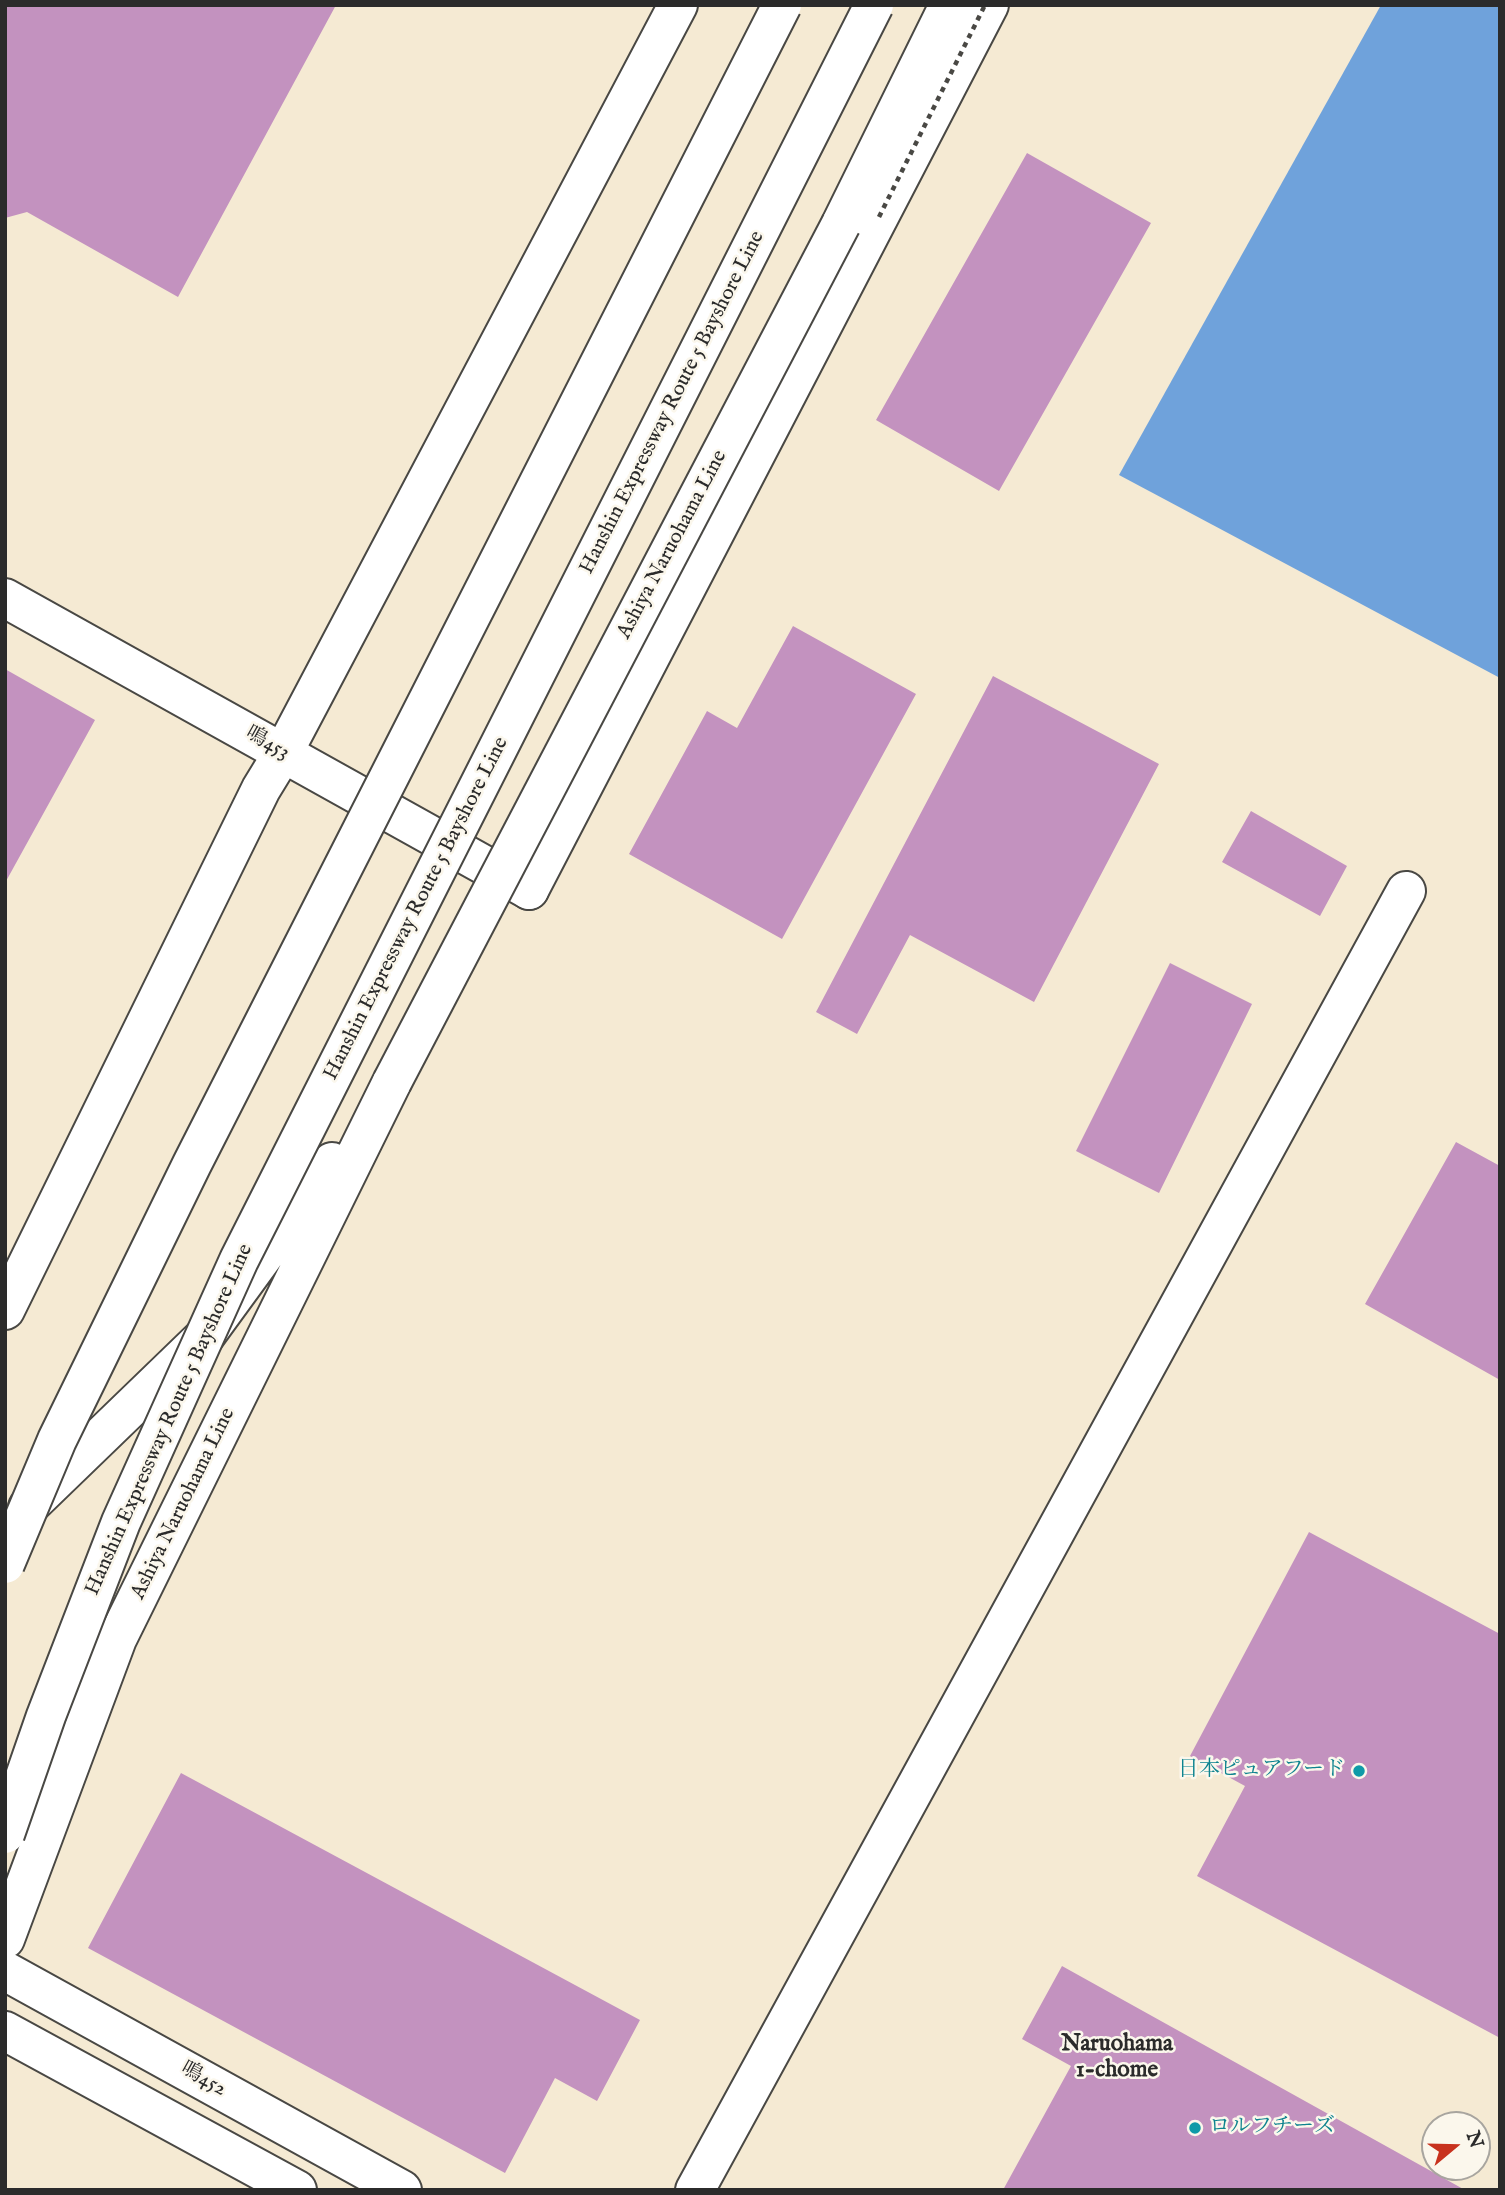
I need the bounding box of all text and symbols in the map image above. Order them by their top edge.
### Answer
street label: Hanshin Expressway Route 5 Bayshore Line [575,227,771,579]
street label: Ashiya Naruohama Line [613,446,733,644]
street label: 鳴453 [240,722,294,766]
street label: Hanshin Expressway Route 5 Bayshore Line [319,733,515,1085]
street label: Hanshin Expressway Route 5 Bayshore Line [81,1240,259,1600]
street label: Ashiya Naruohama Line [127,1404,241,1604]
place label: 日本ピュアフード [1178,1758,1345,1784]
marker: 日本ピュアフード [1351,1763,1367,1779]
district label: Naruohama 1-chome [1061,2031,1173,2085]
street label: 鳴452 [176,2057,230,2103]
north arrow [1421,2111,1491,2181]
place label: ロルフチーズ [1209,2115,1335,2141]
marker: ロルフチーズ [1187,2120,1203,2136]
text: N [1460,2128,1488,2151]

